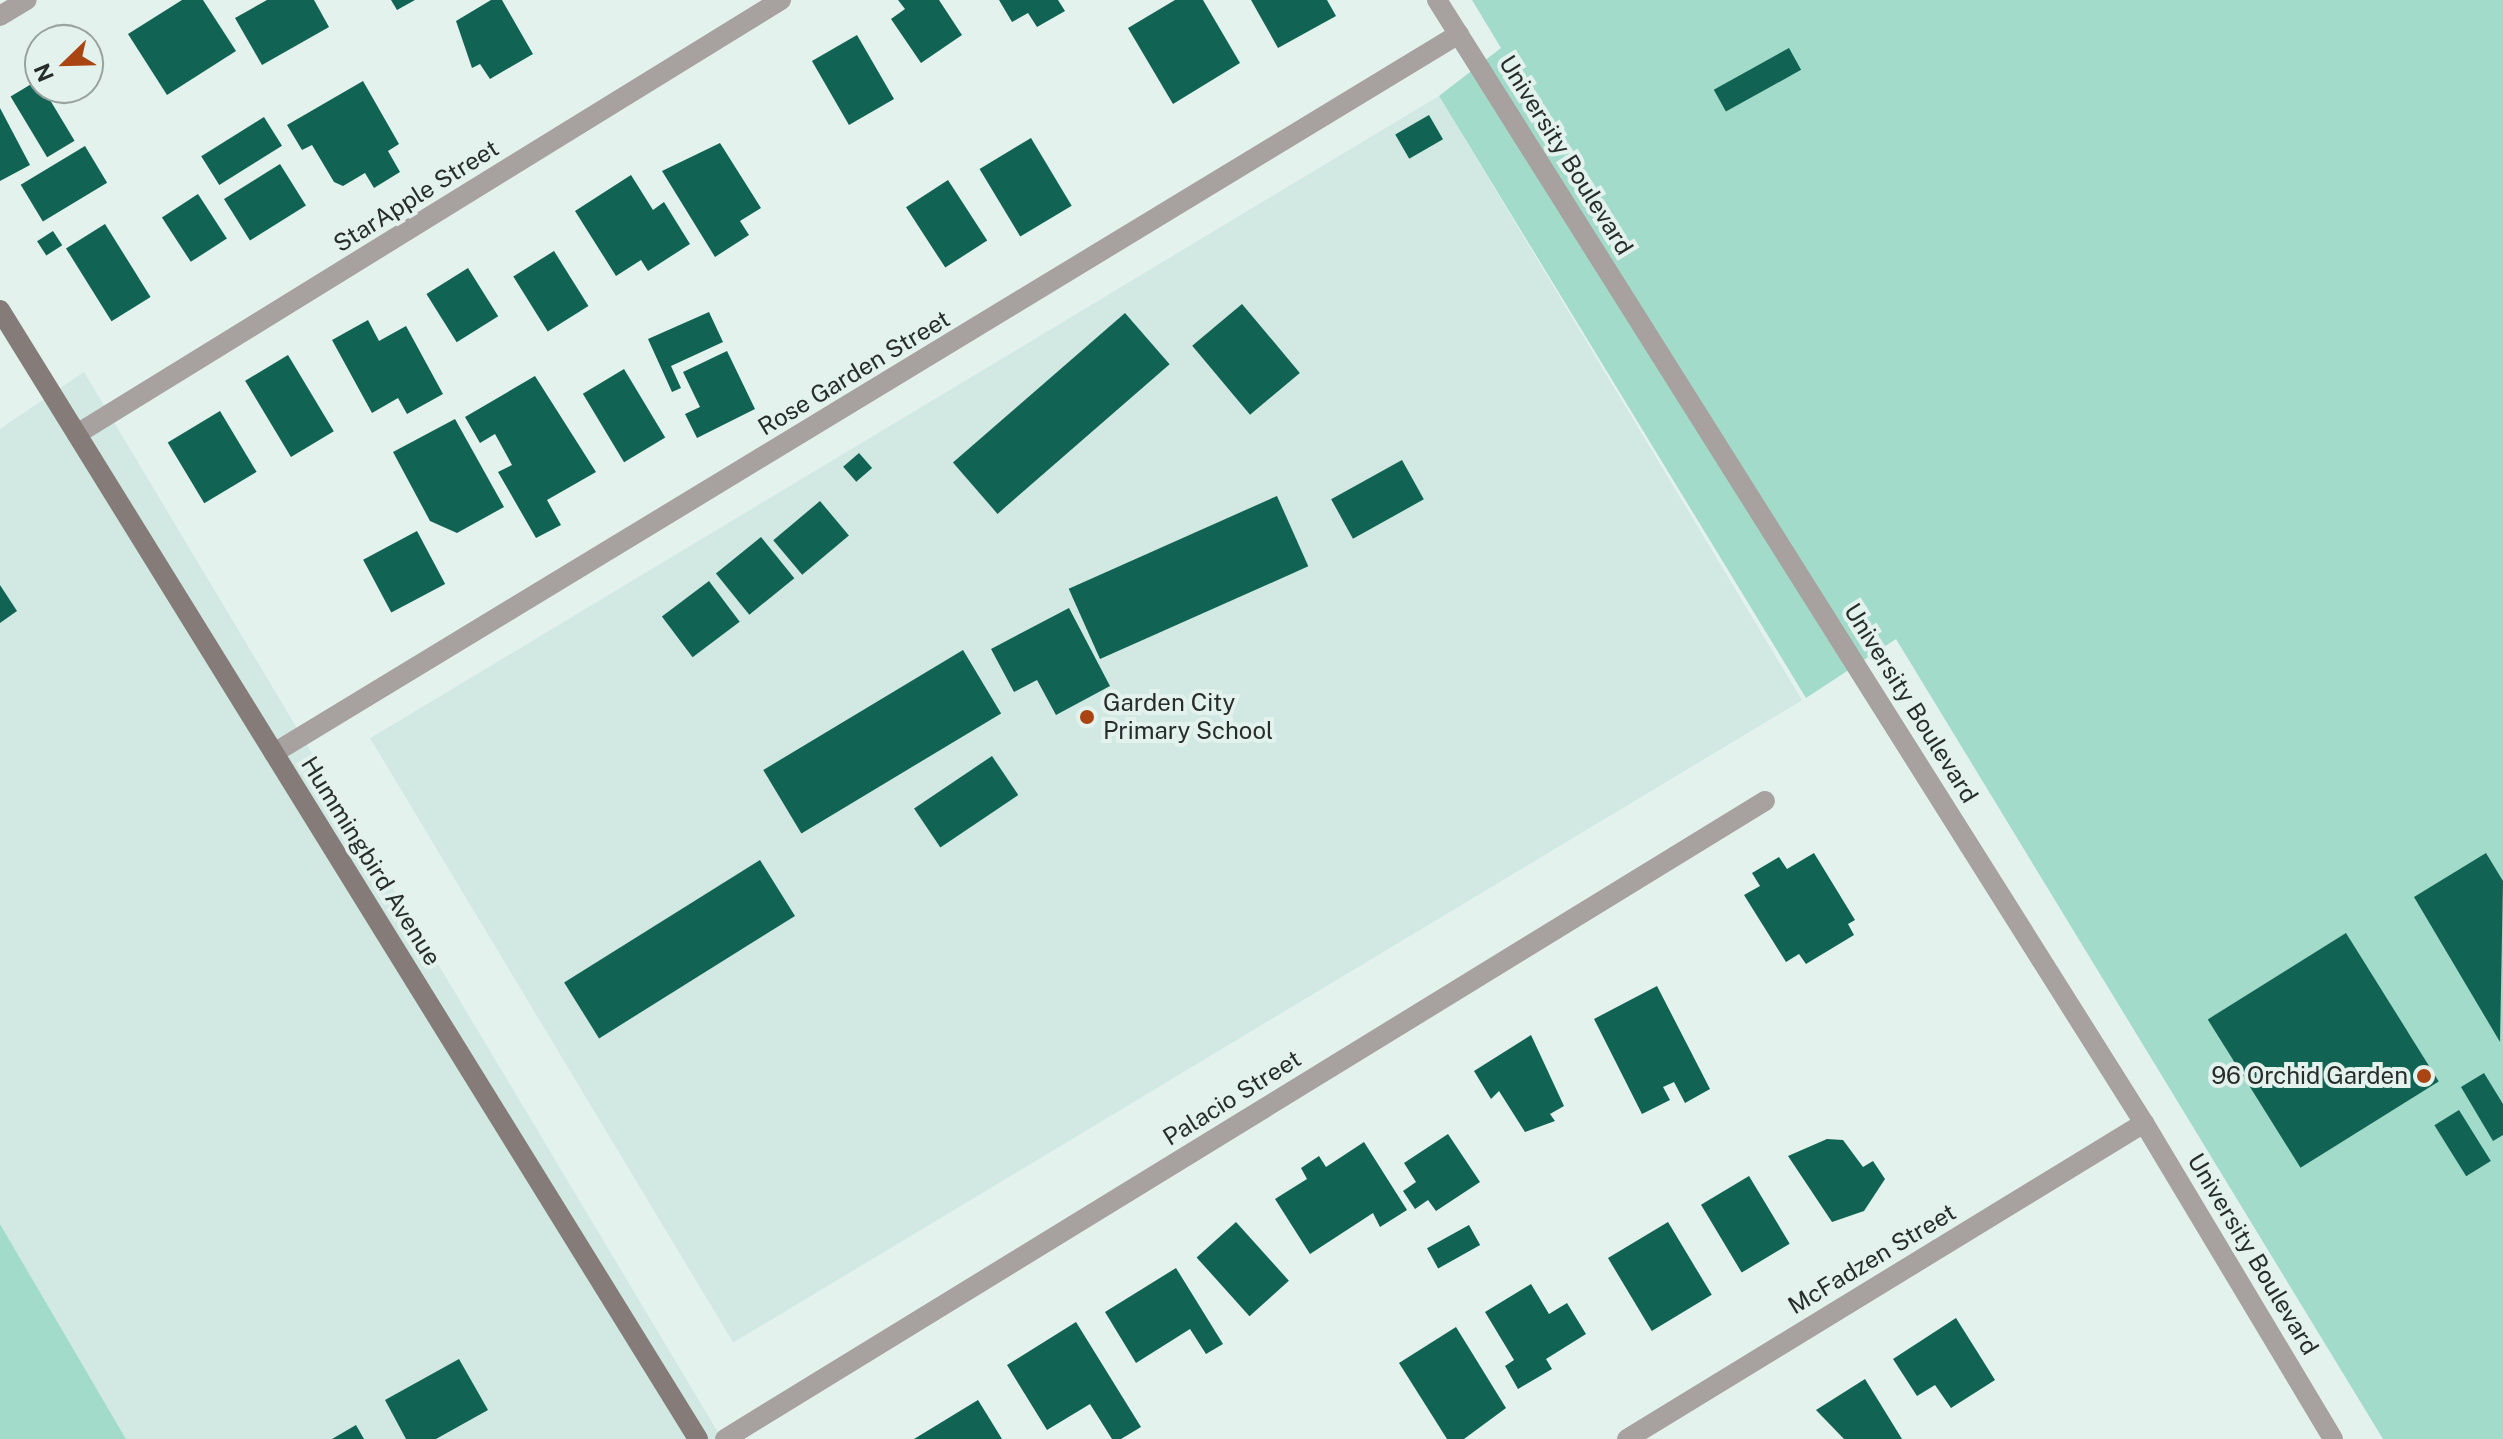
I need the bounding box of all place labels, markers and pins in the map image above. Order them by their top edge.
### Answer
place label: Garden City Primary School [1103,689,1273,745]
marker: Garden City Primary School [1078,708,1096,726]
place label: 96 Orchid Garden [2211,1062,2408,1090]
marker: 96 Orchid Garden [2415,1067,2433,1085]

